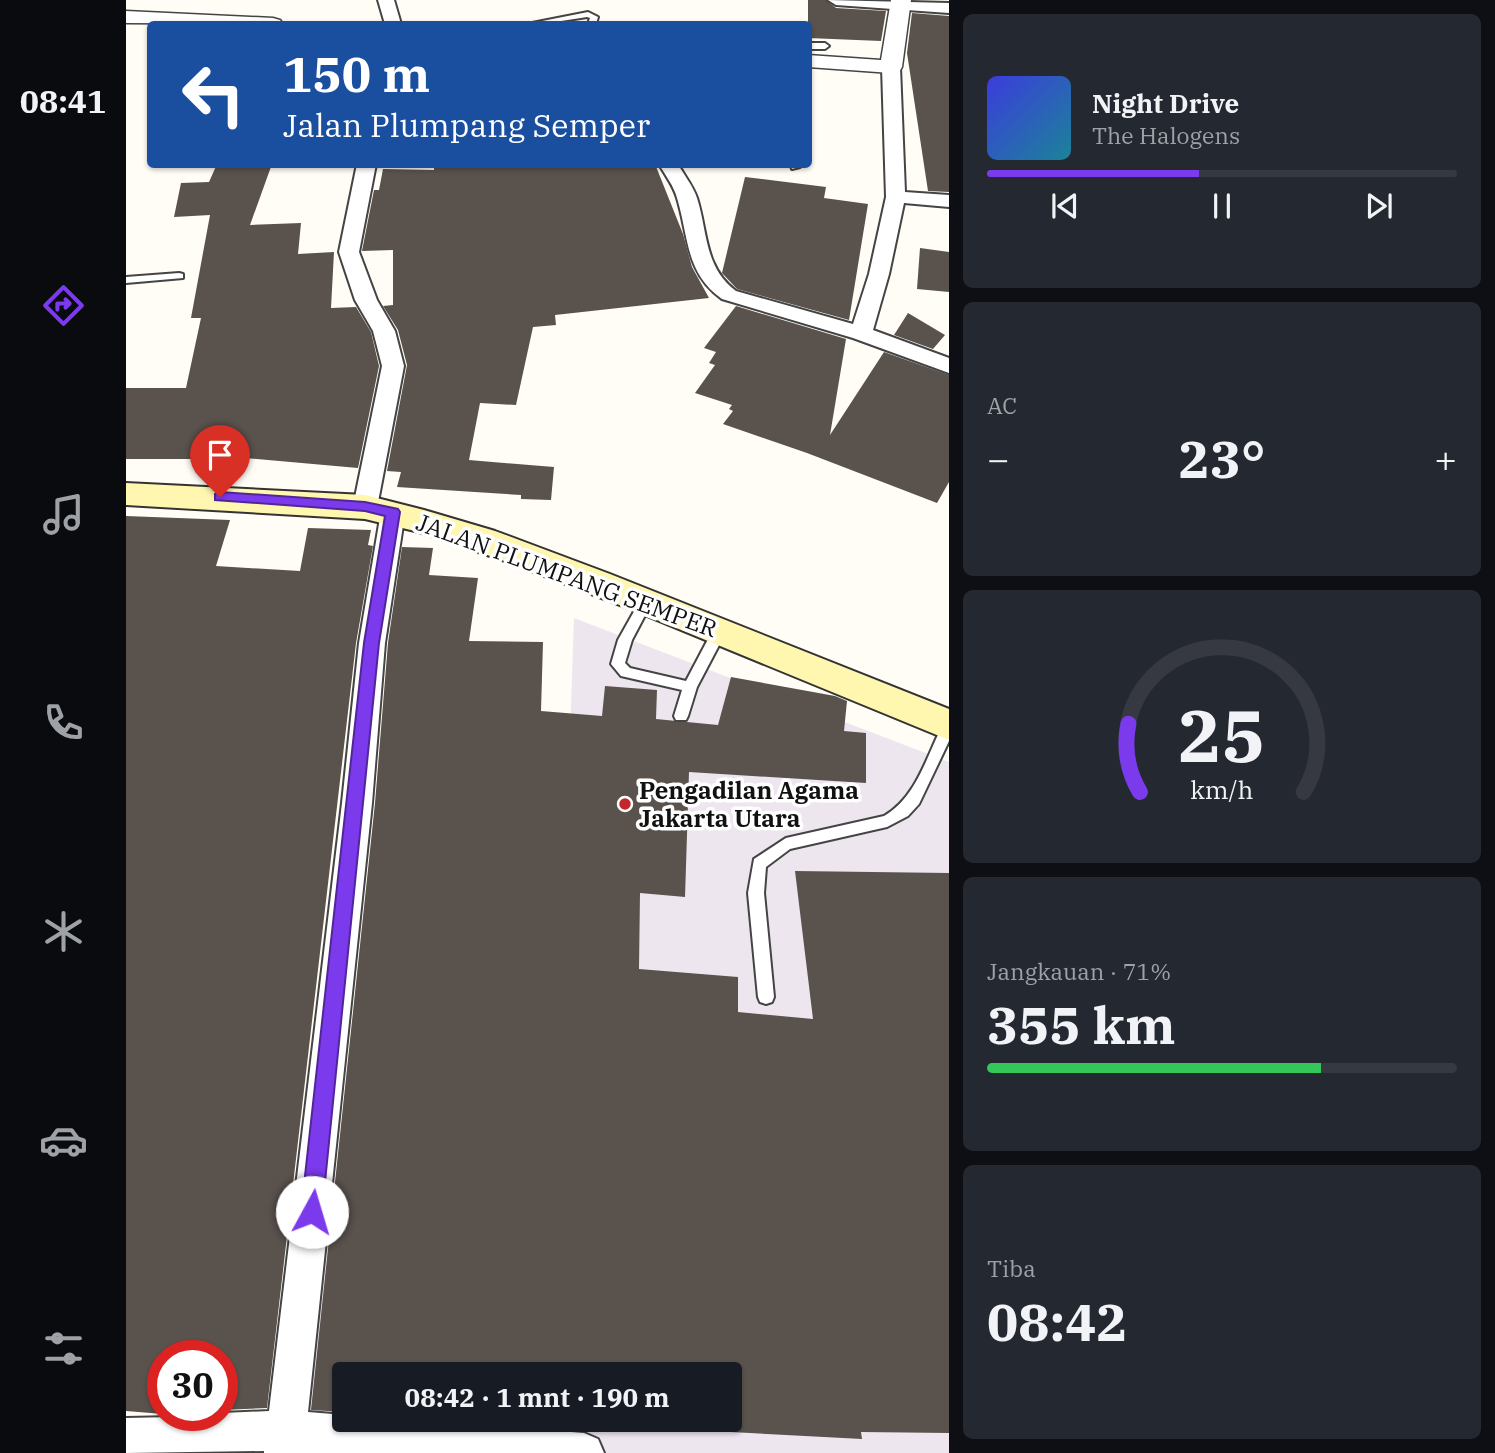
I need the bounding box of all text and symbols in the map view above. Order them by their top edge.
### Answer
text: 150 m [283,42,430,105]
icon: left [168,49,259,140]
text: 08:41 [20,80,106,122]
text: Night Drive [1092,86,1239,120]
text: Jalan Plumpang Semper [283,104,650,146]
text: The Halogens [1092,120,1240,150]
icon: previous [1046,187,1084,225]
icon: pause [1203,187,1241,225]
icon: next [1360,187,1398,225]
icon: directions [39,281,88,330]
text: AC [987,390,1017,420]
pin [190,425,250,497]
text: 23° [1179,425,1265,492]
text: − [987,434,1010,483]
text: + [1434,434,1457,483]
icon: arrive [201,436,239,474]
icon: music [39,490,88,539]
street label: JALAN PLUMPANG SEMPER [412,506,722,644]
text: 25 [1178,688,1266,783]
icon: phone [39,698,88,747]
text: km/h [1190,773,1254,806]
place label: Pengadilan Agama Jakarta Utara [639,774,859,834]
marker: Pengadilan Agama Jakarta Utara [617,796,633,812]
icon: climate [39,907,88,956]
text: Jangkauan · 71% [987,956,1171,986]
text: 355 km [987,991,1176,1058]
icon: car [39,1116,88,1165]
position arrow [275,1175,349,1249]
text: Tiba [987,1253,1036,1283]
text: 08:42 [987,1288,1128,1355]
icon: filters [39,1324,88,1373]
speed limit sign: 30 [147,1340,238,1431]
text: 08:42 · 1 mnt · 190 m [405,1380,669,1414]

